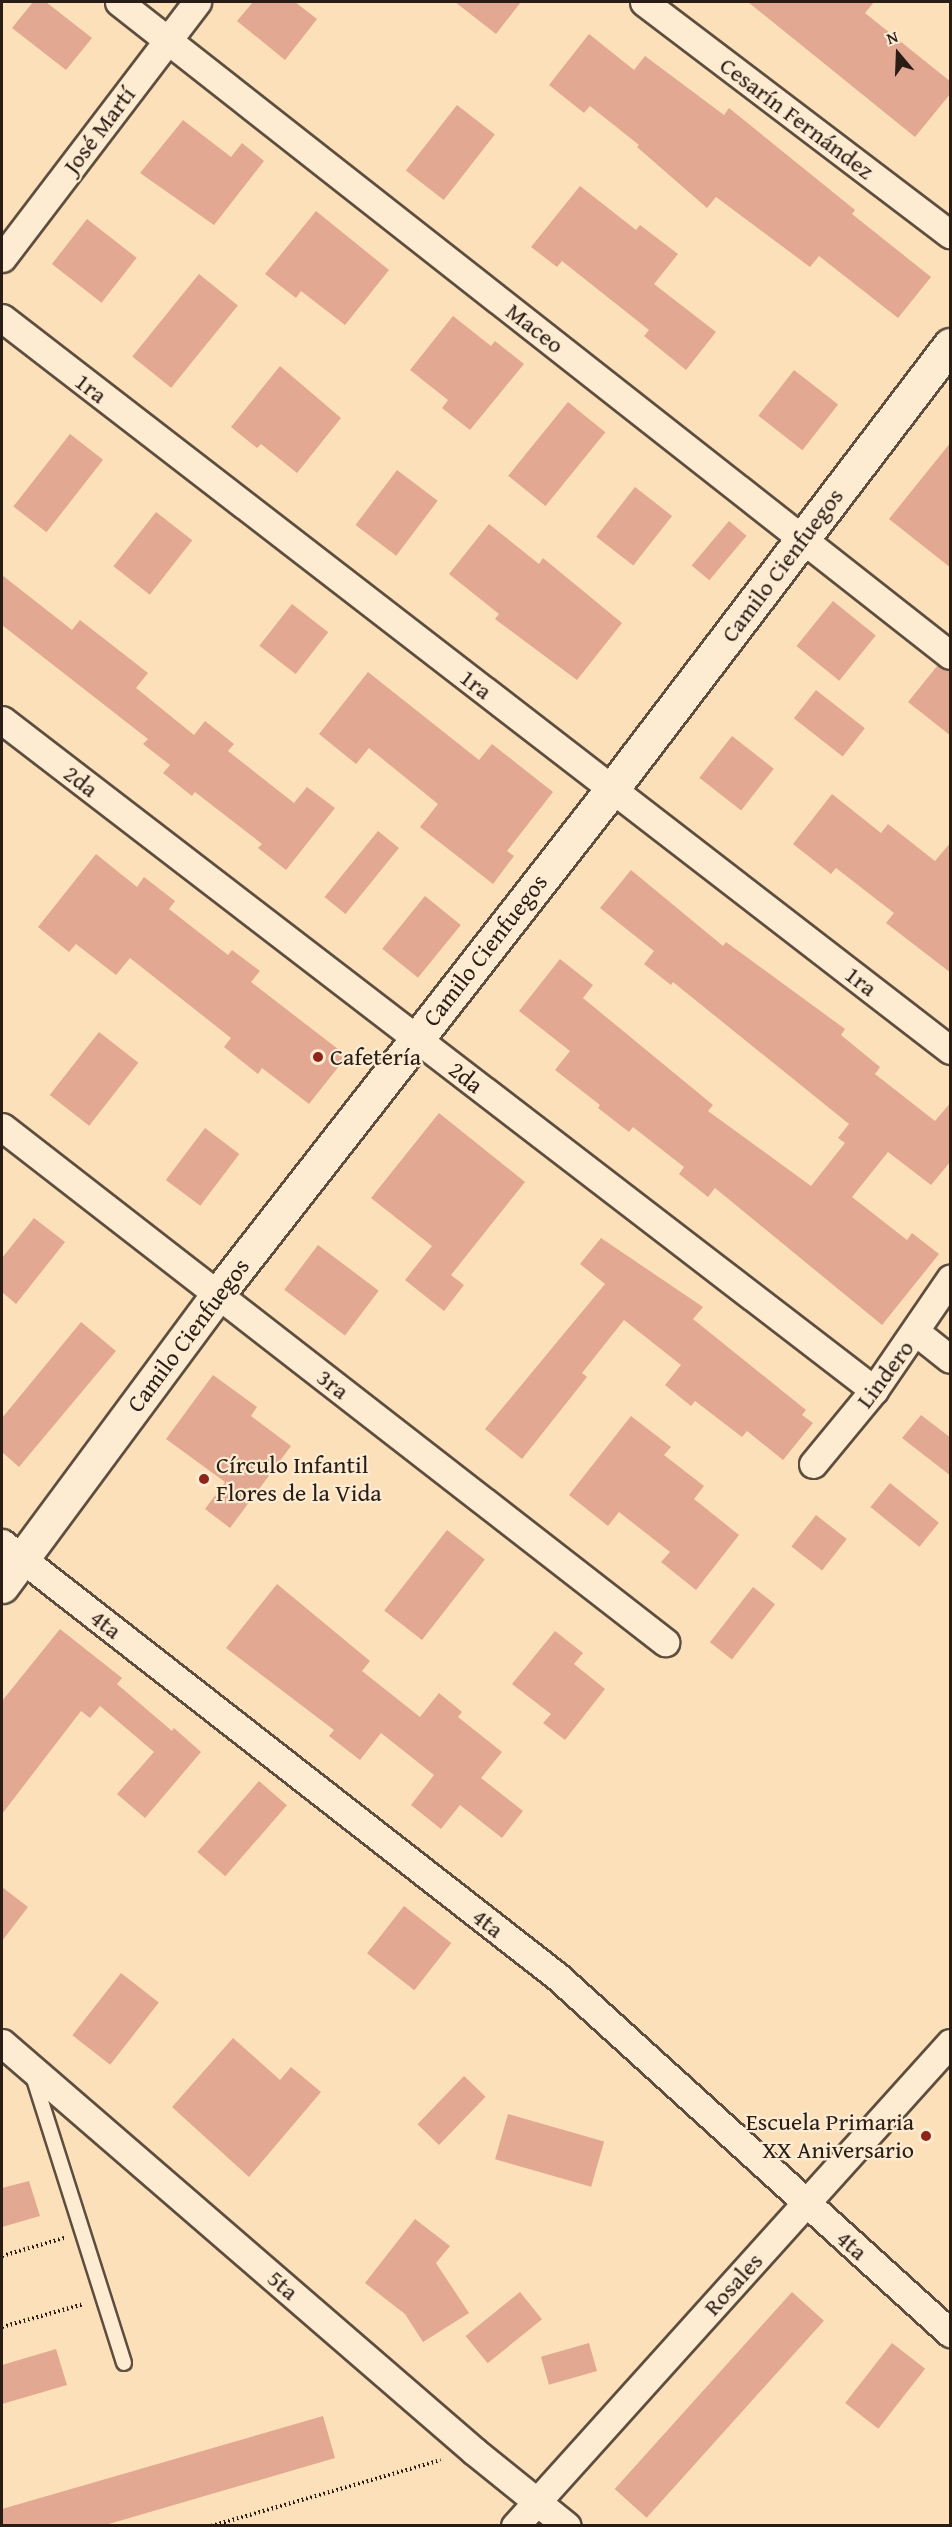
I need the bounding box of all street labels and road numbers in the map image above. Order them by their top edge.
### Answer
street label: Cesarín Fernández [714,51,880,185]
street label: José Martí [57,81,141,179]
street label: Maceo [500,297,570,359]
street label: 1ra [69,367,113,409]
street label: Camilo Cienfuegos [715,482,849,648]
street label: 1ra [454,663,498,705]
street label: 2da [58,759,104,803]
street label: Camilo Cienfuegos [417,868,553,1032]
street label: 1ra [839,960,883,1002]
street label: 2da [443,1055,489,1099]
street label: Camilo Cienfuegos [121,1252,255,1418]
street label: Lindero [850,1334,920,1414]
street label: 3ra [311,1363,355,1405]
street label: 4ta [85,1603,127,1645]
street label: 4ta [467,1902,509,1944]
street label: 4ta [831,2224,873,2266]
street label: Rosales [697,2247,769,2321]
street label: 5ta [262,2264,304,2306]

